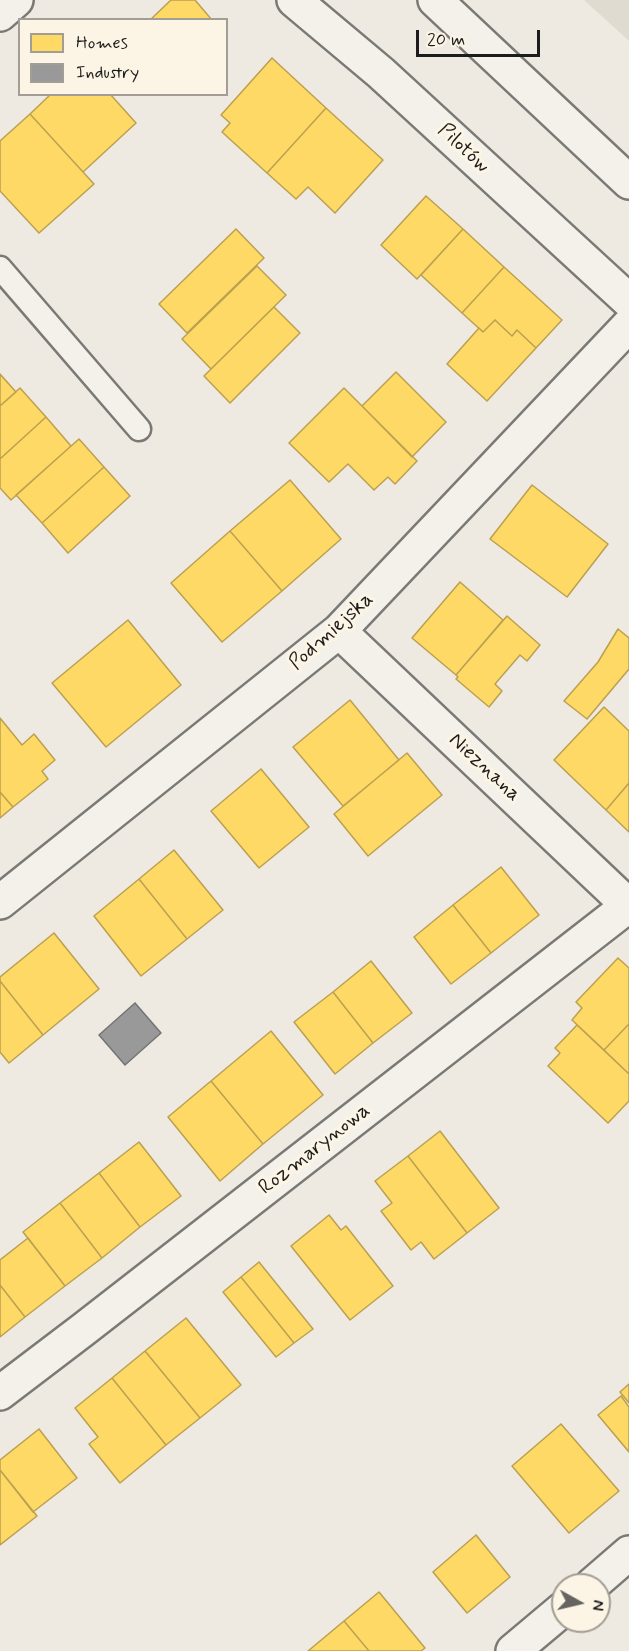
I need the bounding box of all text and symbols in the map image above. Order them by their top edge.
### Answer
legend [18,18,228,96]
scale bar [419,18,544,56]
text: 20 m [427,28,465,52]
text: Homes [76,31,128,55]
text: Industry [76,61,139,85]
street label: Pilotów [432,119,494,179]
street label: Podmiejska [285,588,379,676]
street label: Nieznana [443,728,525,808]
street label: Rozmarynowa [254,1099,376,1201]
north arrow [551,1573,611,1633]
text: N [586,1599,608,1612]

